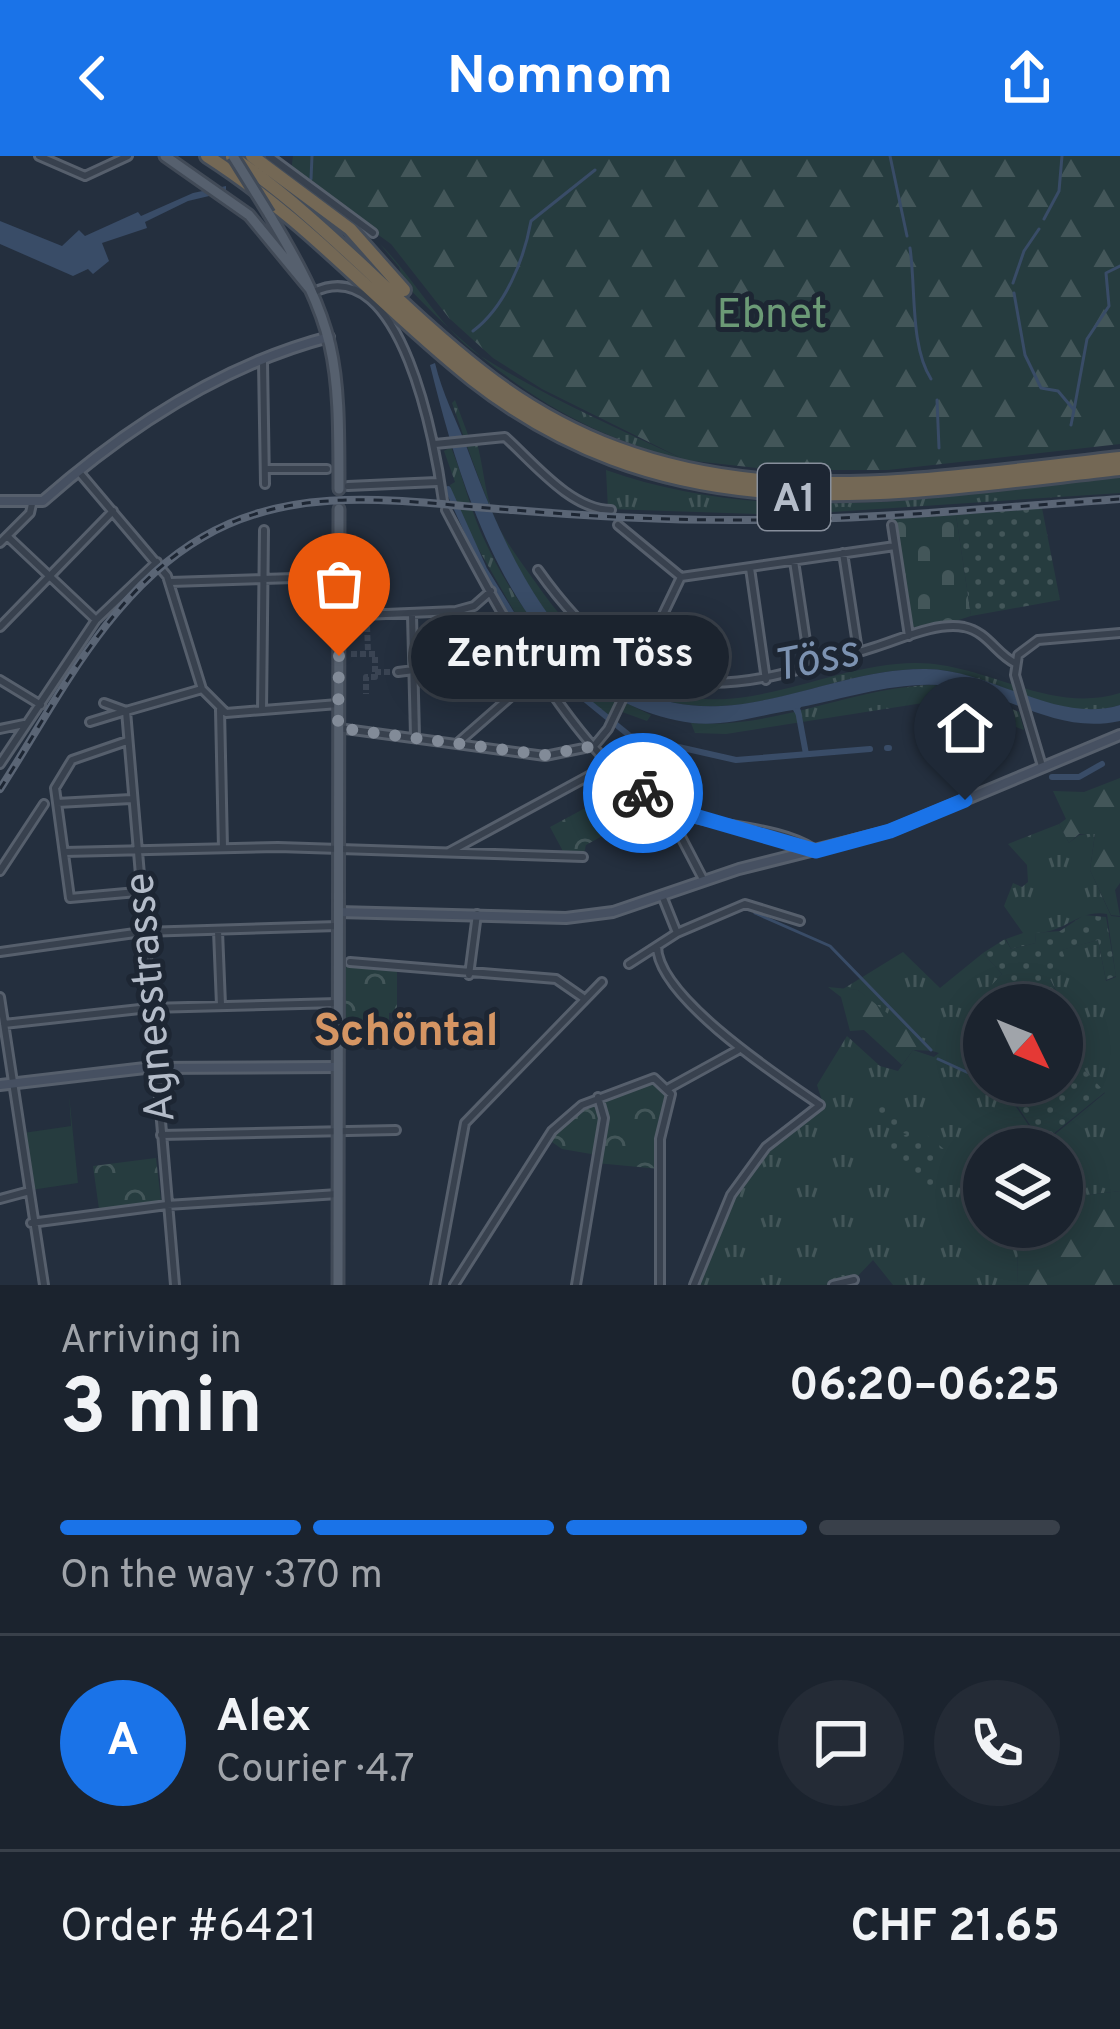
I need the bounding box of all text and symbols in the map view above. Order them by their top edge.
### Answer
text: Nomnom [447,44,673,113]
icon: back [60,45,126,111]
icon: share [994,45,1060,111]
park label: Ebnet [717,290,827,343]
road number: A1 [758,464,830,530]
pin [288,533,390,656]
icon: bag [306,551,372,617]
callout: Zentrum Töss [411,614,729,698]
water label: Töss [768,625,864,698]
text: Zentrum Töss [446,632,694,681]
pin [914,677,1016,800]
icon: home [932,695,998,761]
courier [583,733,703,853]
icon: bike [610,760,676,826]
street label: Agnesstrasse [115,870,190,1125]
north arrow [963,984,1083,1104]
map controls [963,984,1083,1248]
district label: Schöntal [313,1005,499,1062]
button: layers [963,1128,1083,1248]
text: Arriving in [60,1318,242,1367]
text: 06:20–06:25 [789,1359,1060,1416]
text: 3 min [60,1362,263,1461]
text: On the way · 370 m [60,1553,383,1602]
button: chat [778,1680,904,1806]
button: phone [934,1680,1060,1806]
text: Alex [216,1690,311,1747]
text: A [107,1714,139,1771]
text: Courier · 4.7 [216,1747,415,1796]
text: Order #6421 [60,1900,317,1957]
text: CHF 21.65 [850,1900,1060,1957]

